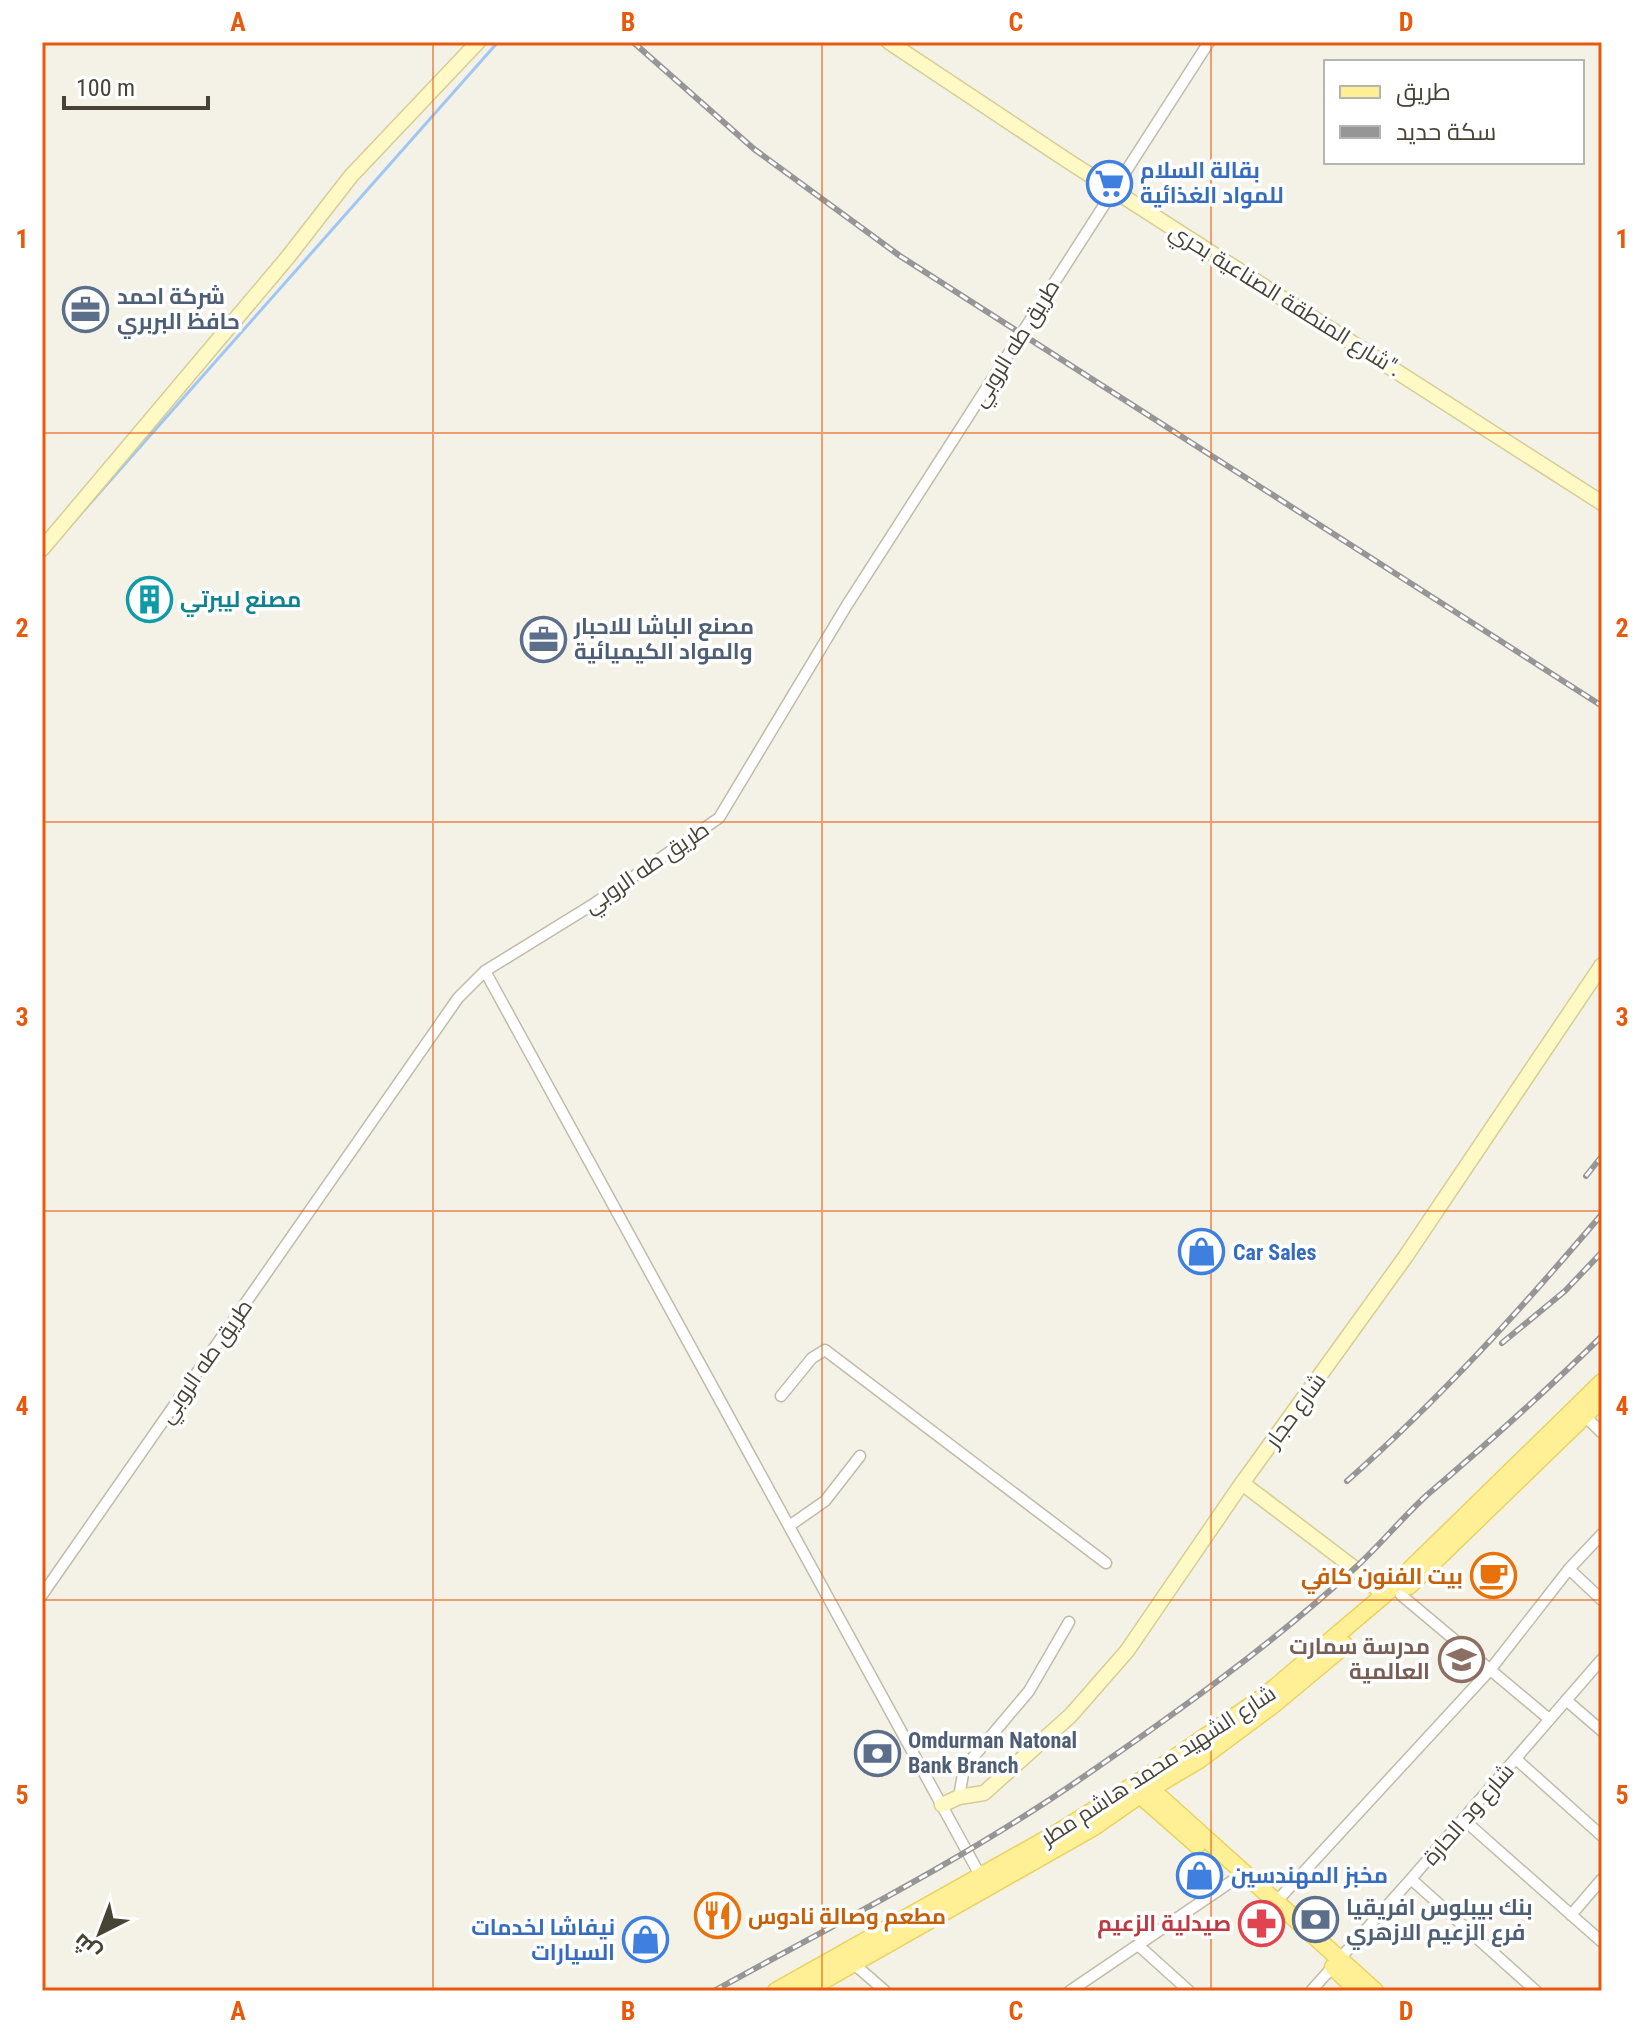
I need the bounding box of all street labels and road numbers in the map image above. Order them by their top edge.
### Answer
street label: شارع المنطقة الصناعية بحري". [1163,218,1405,385]
street label: طريق طه الروبي [966,275,1068,414]
street label: طريق طه الروبي [579,816,716,922]
street label: طريق طه الروبي [153,1295,261,1430]
street label: شارع حجار [1259,1368,1332,1455]
street label: شارع الشهيد محمد هاشم مطر [1035,1680,1282,1854]
street label: شارع ود الحارة [1418,1759,1521,1871]

